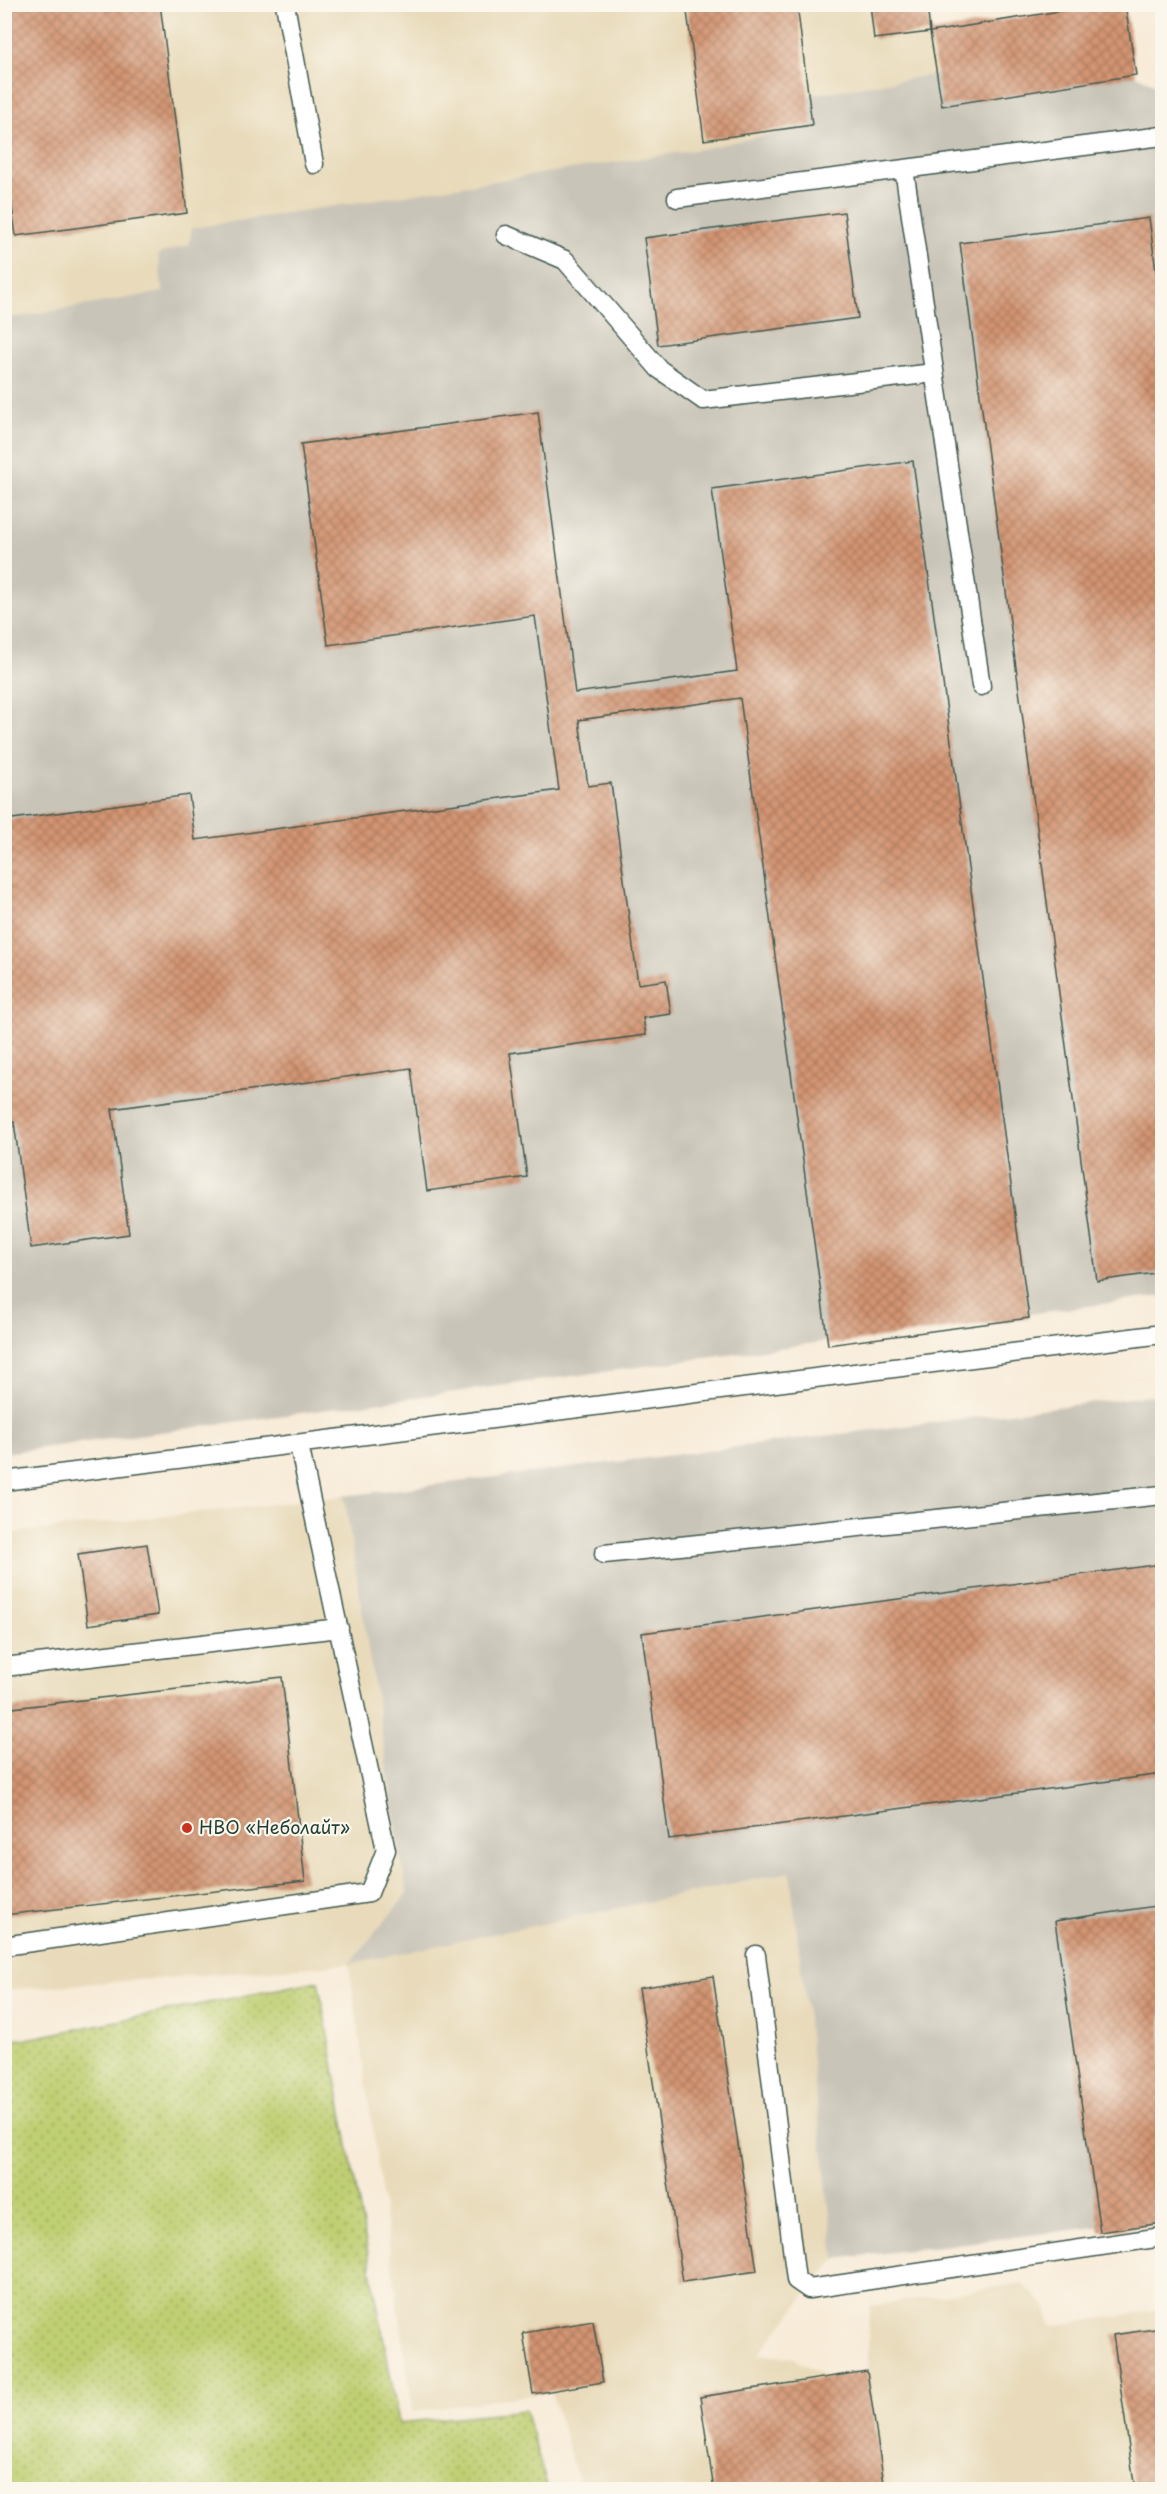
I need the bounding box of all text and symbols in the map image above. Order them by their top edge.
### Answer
place label: НВО «Неболайт» [199,1813,350,1840]
marker: НВО «Неболайт» [180,1821,194,1835]

